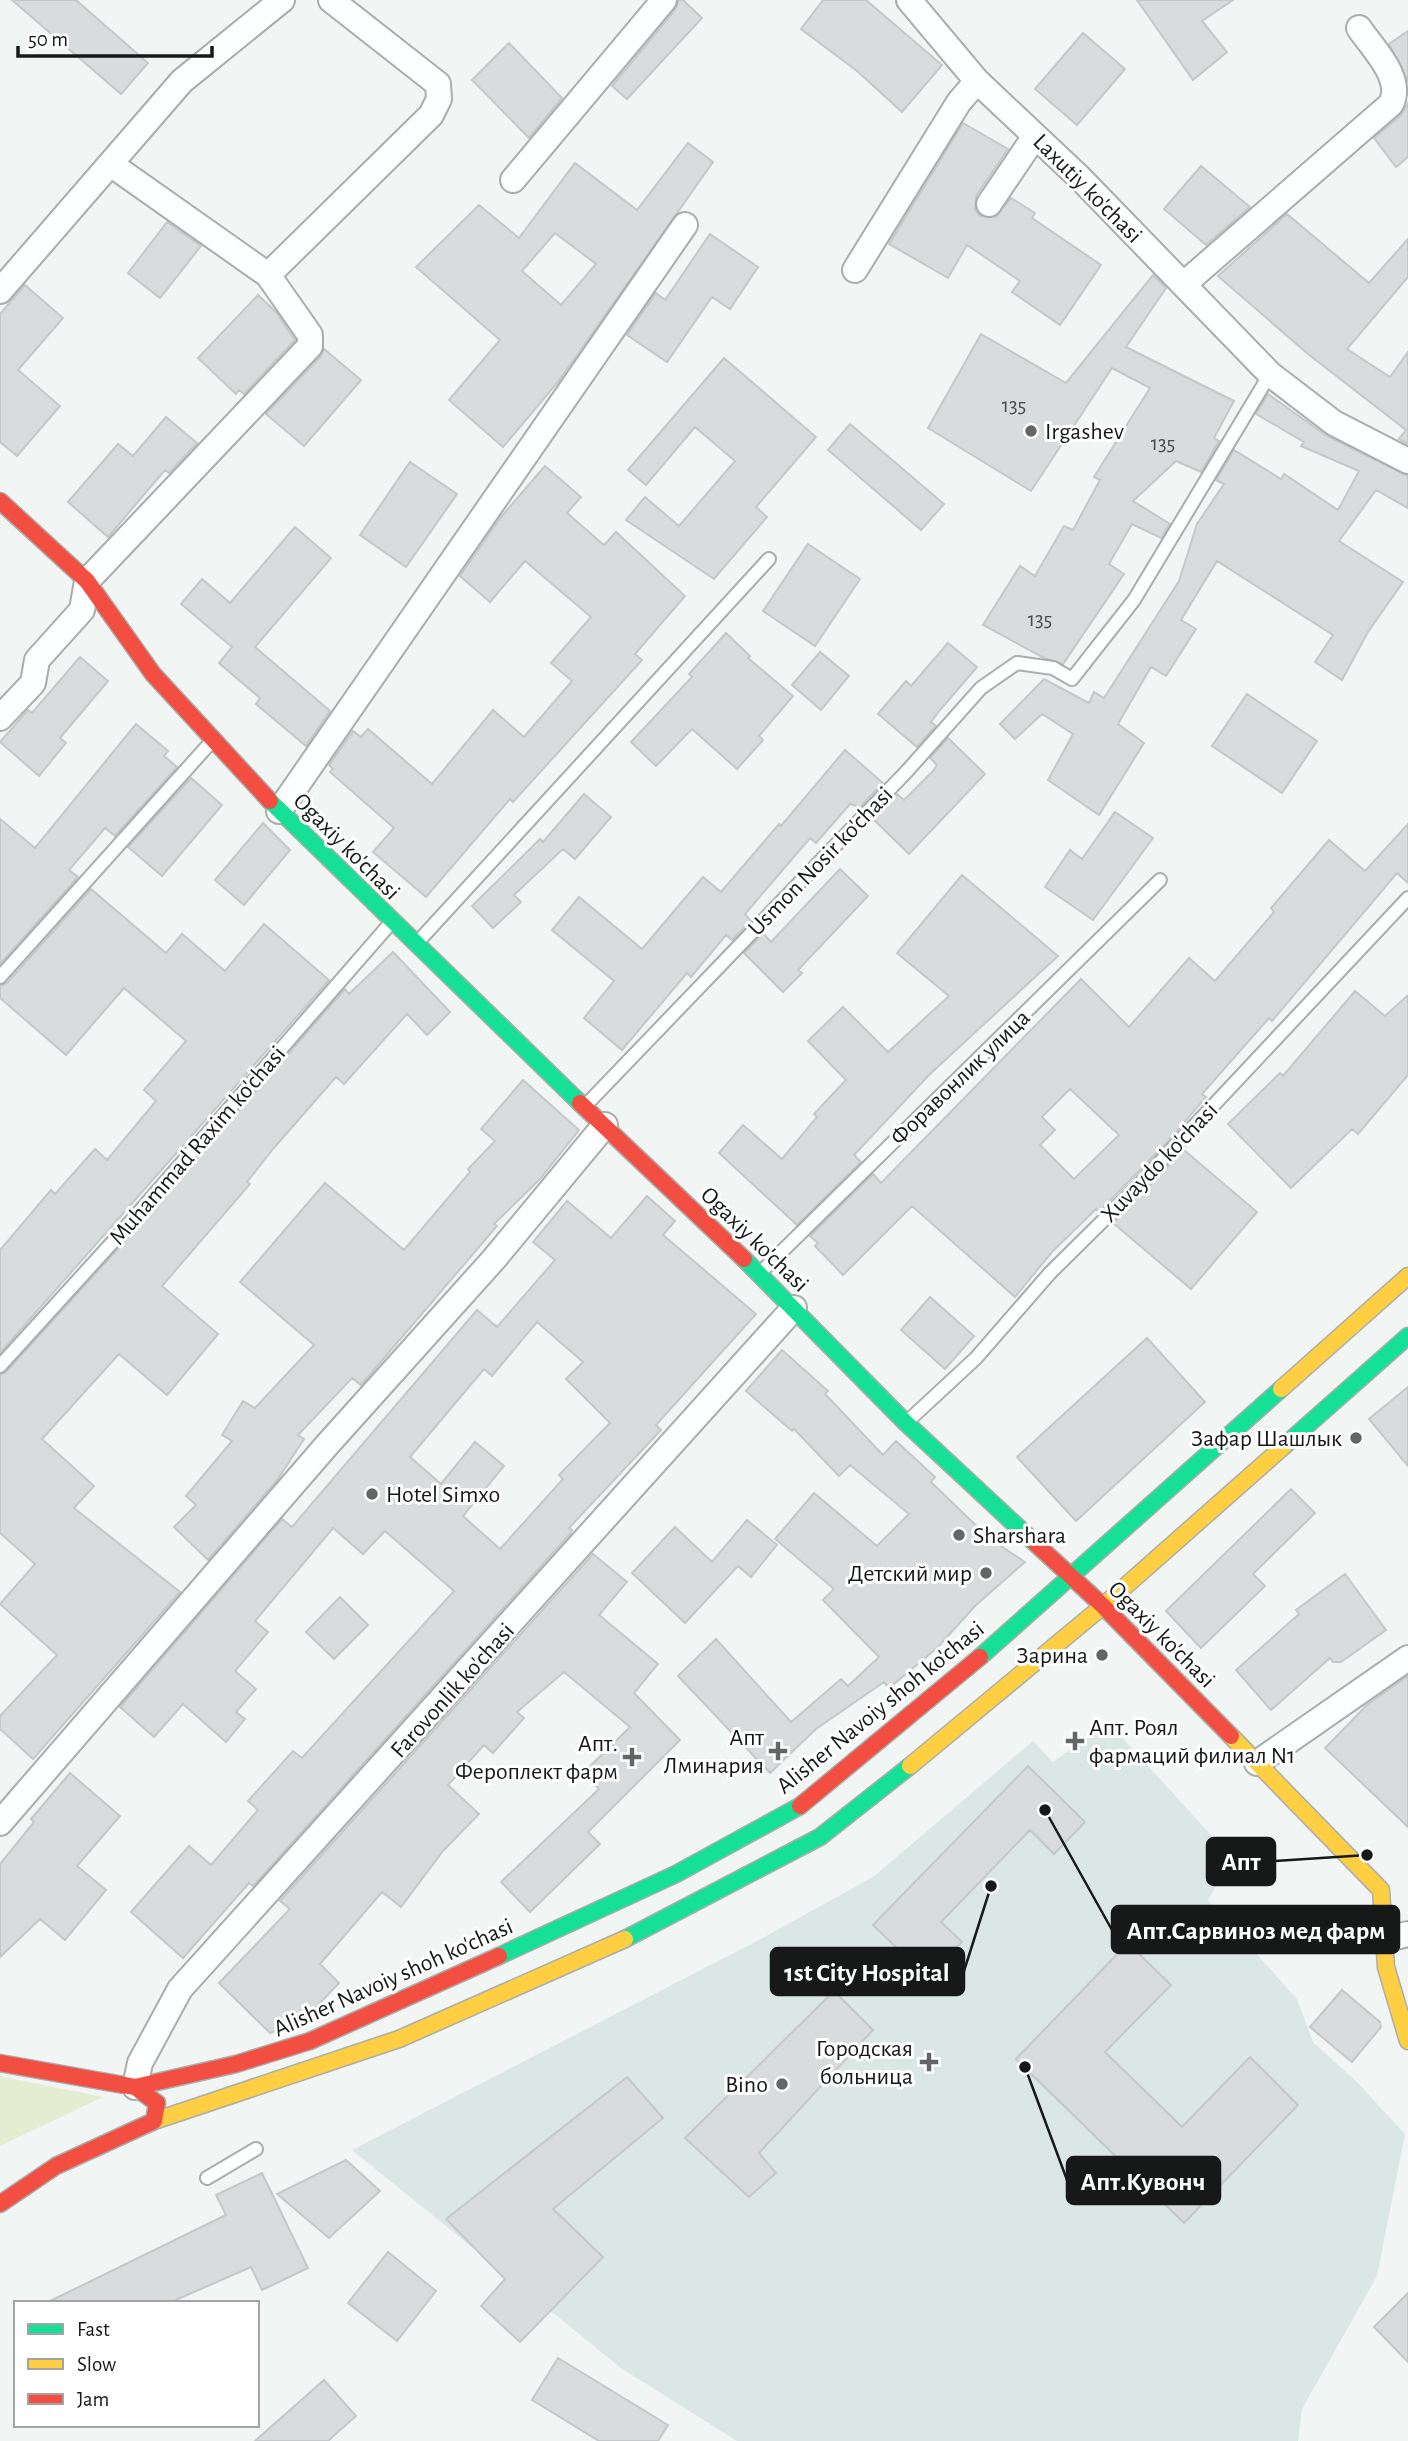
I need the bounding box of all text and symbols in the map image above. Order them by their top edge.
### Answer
scale bar [18,14,212,58]
text: 50 m [28,29,68,50]
street label: Laxutiy ko'chasi [1028,130,1146,248]
house number: 135 [1002,395,1026,416]
place label: Irgashev [1045,420,1124,444]
marker: Irgashev [1023,423,1039,439]
house number: 135 [1151,433,1175,454]
house number: 135 [1028,609,1052,630]
street label: Usmon Nosir ko'chasi [744,783,898,941]
street label: Ogaxiy ko'chasi [288,789,404,905]
street label: Форавонлик улица [886,1005,1035,1150]
street label: Muhammad Raxim ko'chasi [105,1042,290,1250]
street label: Xuvaydo ko'chasi [1097,1098,1223,1227]
street label: Ogaxiy ko'chasi [696,1183,813,1297]
place label: Зафар Шашлык [1191,1427,1342,1451]
marker: Зафар Шашлык [1348,1430,1364,1446]
place label: Hotel Simxo [386,1483,500,1507]
marker: Hotel Simxo [364,1486,380,1502]
place label: Sharshara [973,1524,1066,1548]
marker: Sharshara [951,1527,967,1543]
place label: Детский мир [848,1562,972,1586]
marker: Детский мир [978,1565,994,1581]
street label: Ogaxiy ko'chasi [1103,1577,1219,1693]
street label: Alisher Navoiy shoh ko'chasi [772,1617,989,1799]
street label: Farovonlik ko'chasi [386,1619,519,1763]
place label: Зарина [1017,1644,1088,1668]
marker: Зарина [1094,1647,1110,1663]
place label: Апт. Роял фармаций филиал N1 [1089,1716,1295,1768]
place label: Апт Лминария [664,1726,764,1778]
place label: Апт. Фероплект фарм [455,1732,618,1784]
marker: Апт. Роял фармаций филиал N1 [1067,1733,1083,1749]
marker: Апт Лминария [770,1743,786,1759]
marker: Апт. Фероплект фарм [624,1749,640,1765]
callout: Апт [1207,1838,1275,1885]
text: Апт [1221,1849,1262,1875]
callout: Апт.Сарвиноз мед фарм [1112,1906,1399,1953]
street label: Alisher Navoiy shoh ko'chasi [270,1914,517,2042]
text: Апт.Сарвиноз мед фарм [1127,1918,1385,1944]
callout: 1st City Hospital [771,1948,964,1995]
text: 1st City Hospital [784,1960,950,1986]
place label: Городская больница [816,2037,913,2089]
marker: Городская больница [919,2052,939,2072]
place label: Bino [725,2073,768,2097]
marker: Bino [774,2076,790,2092]
callout: Апт.Кувонч [1067,2157,1220,2204]
text: Апт.Кувонч [1081,2169,1205,2195]
legend [14,2301,259,2427]
text: Fast [77,2319,110,2340]
text: Slow [77,2354,116,2375]
text: Jam [77,2389,109,2410]

